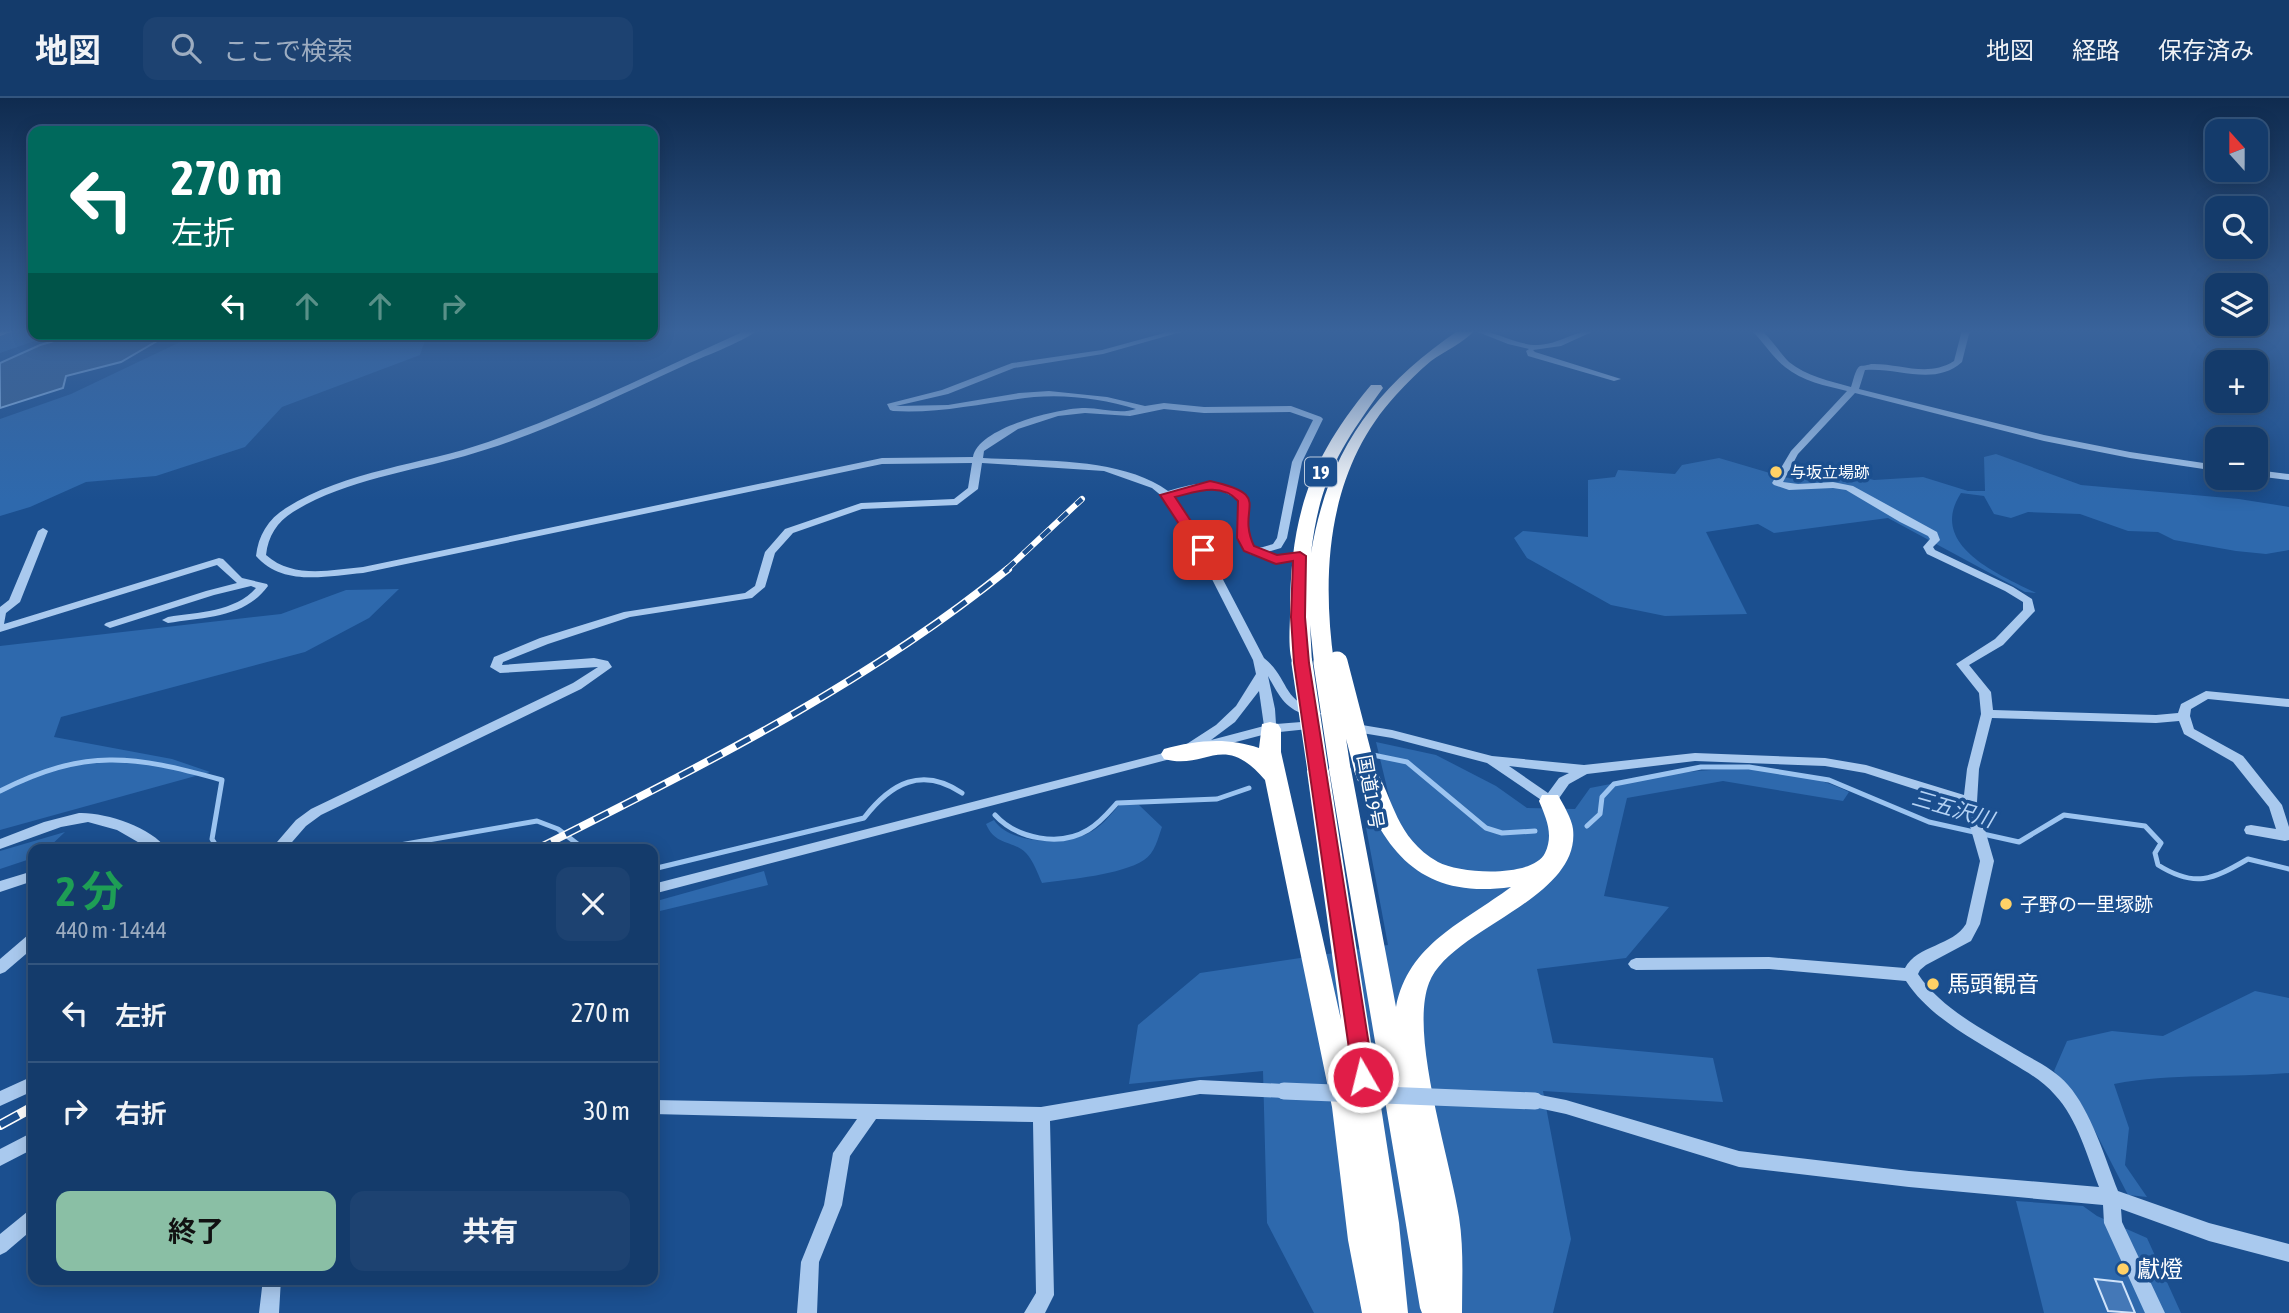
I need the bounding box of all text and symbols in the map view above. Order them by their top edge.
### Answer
search box [143,17,633,80]
icon: search [167,29,205,67]
text: 地図 [35,31,101,69]
text: ここで検索 [223,36,353,66]
text: 地図 [1986,37,2034,64]
text: 経路 [2072,37,2120,64]
text: 保存済み [2158,37,2254,64]
north arrow [2205,119,2268,182]
map controls [2205,119,2268,490]
text: 270 m [171,149,282,205]
icon: left [56,154,147,245]
button: search [2205,196,2268,259]
text: 左折 [171,214,235,251]
button: layers [2205,273,2268,336]
icon: left [215,287,253,325]
icon: ahead [288,287,326,325]
icon: ahead [361,287,399,325]
icon: right [434,287,472,325]
button: + [2205,350,2268,413]
button: − [2205,427,2268,490]
road number: 19 [1305,458,1337,486]
place label: 与坂立場跡 [1790,463,1870,481]
marker: 与坂立場跡 [1768,464,1784,480]
pin [1173,520,1233,580]
icon: arrive [1184,531,1222,569]
street label: 国道19号 [1354,753,1388,831]
water label: 三五沢川 [1909,785,1999,832]
text: 2 分 [56,867,124,915]
button: close [556,867,630,941]
place label: 子野の一里塚跡 [2020,893,2153,915]
marker: 子野の一里塚跡 [1998,896,2014,912]
text: 440 m · 14:44 [56,917,167,943]
place label: 馬頭観音 [1947,971,2039,997]
marker: 馬頭観音 [1925,976,1941,992]
icon: left [56,994,94,1032]
text: 270 m [571,998,630,1028]
text: 左折 [115,1001,167,1031]
position arrow [1326,1040,1400,1114]
icon: right [56,1092,94,1130]
text: 30 m [583,1096,630,1126]
text: 右折 [115,1099,167,1129]
button: 終了 [56,1191,336,1271]
button: 共有 [350,1191,630,1271]
place label: 獻燈 [2137,1256,2183,1282]
marker: 獻燈 [2115,1261,2131,1277]

